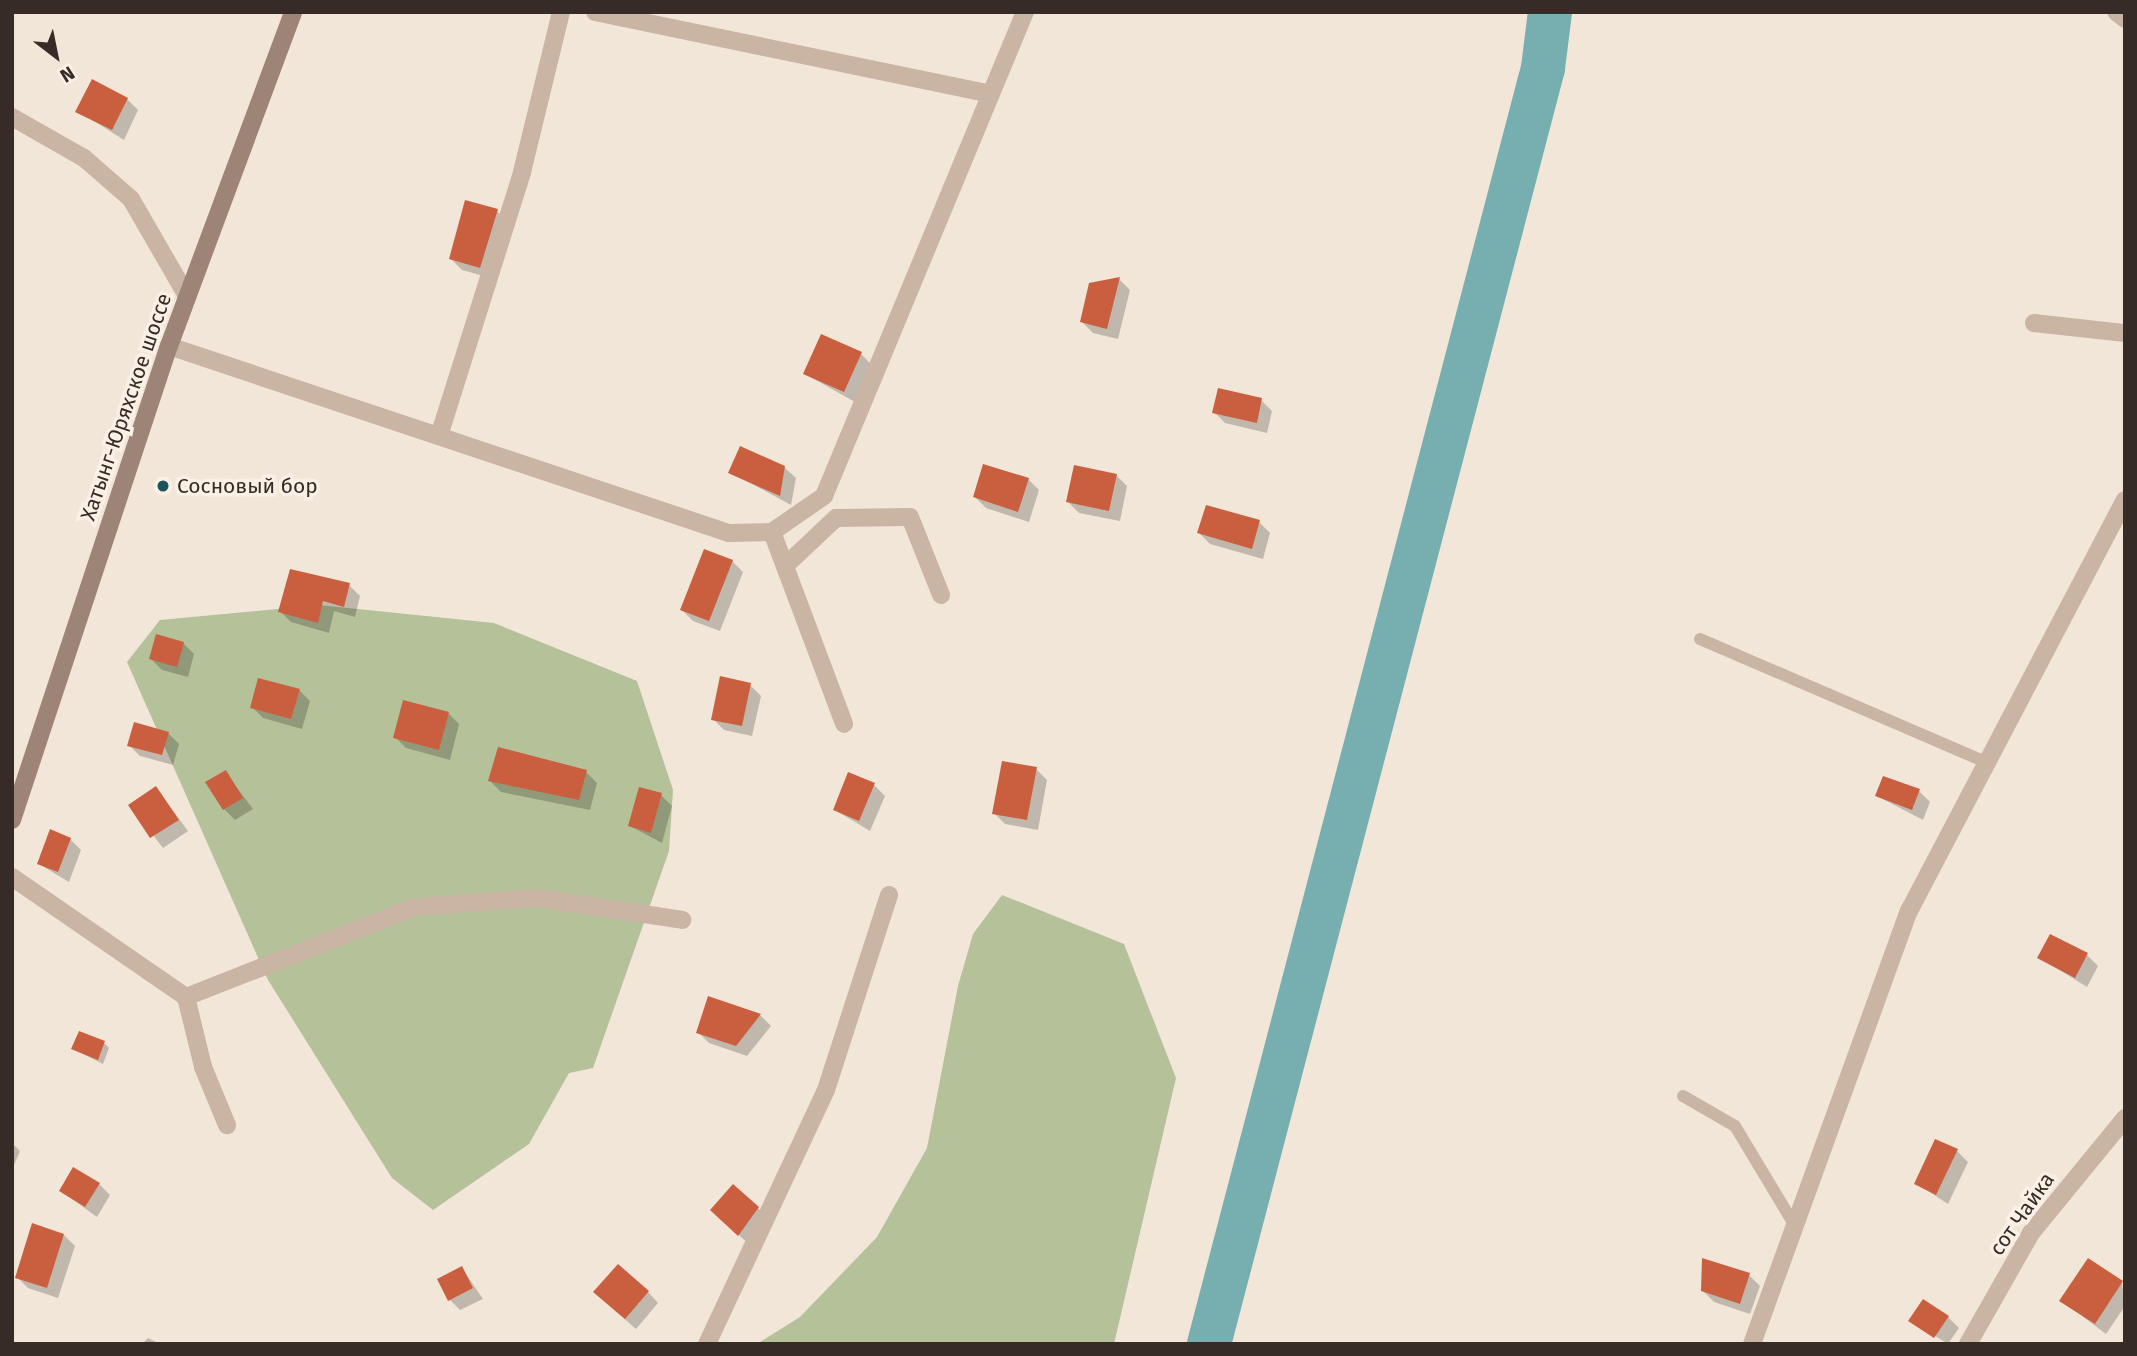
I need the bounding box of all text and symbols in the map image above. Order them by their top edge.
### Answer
north arrow [21,21,91,91]
text: N [56,61,79,87]
street label: Хатынг-Юряхское шоссе [75,290,177,524]
place label: Сосновый бор [177,473,318,499]
marker: Сосновый бор [155,478,171,494]
street label: сот Чайка [1984,1168,2060,1260]

